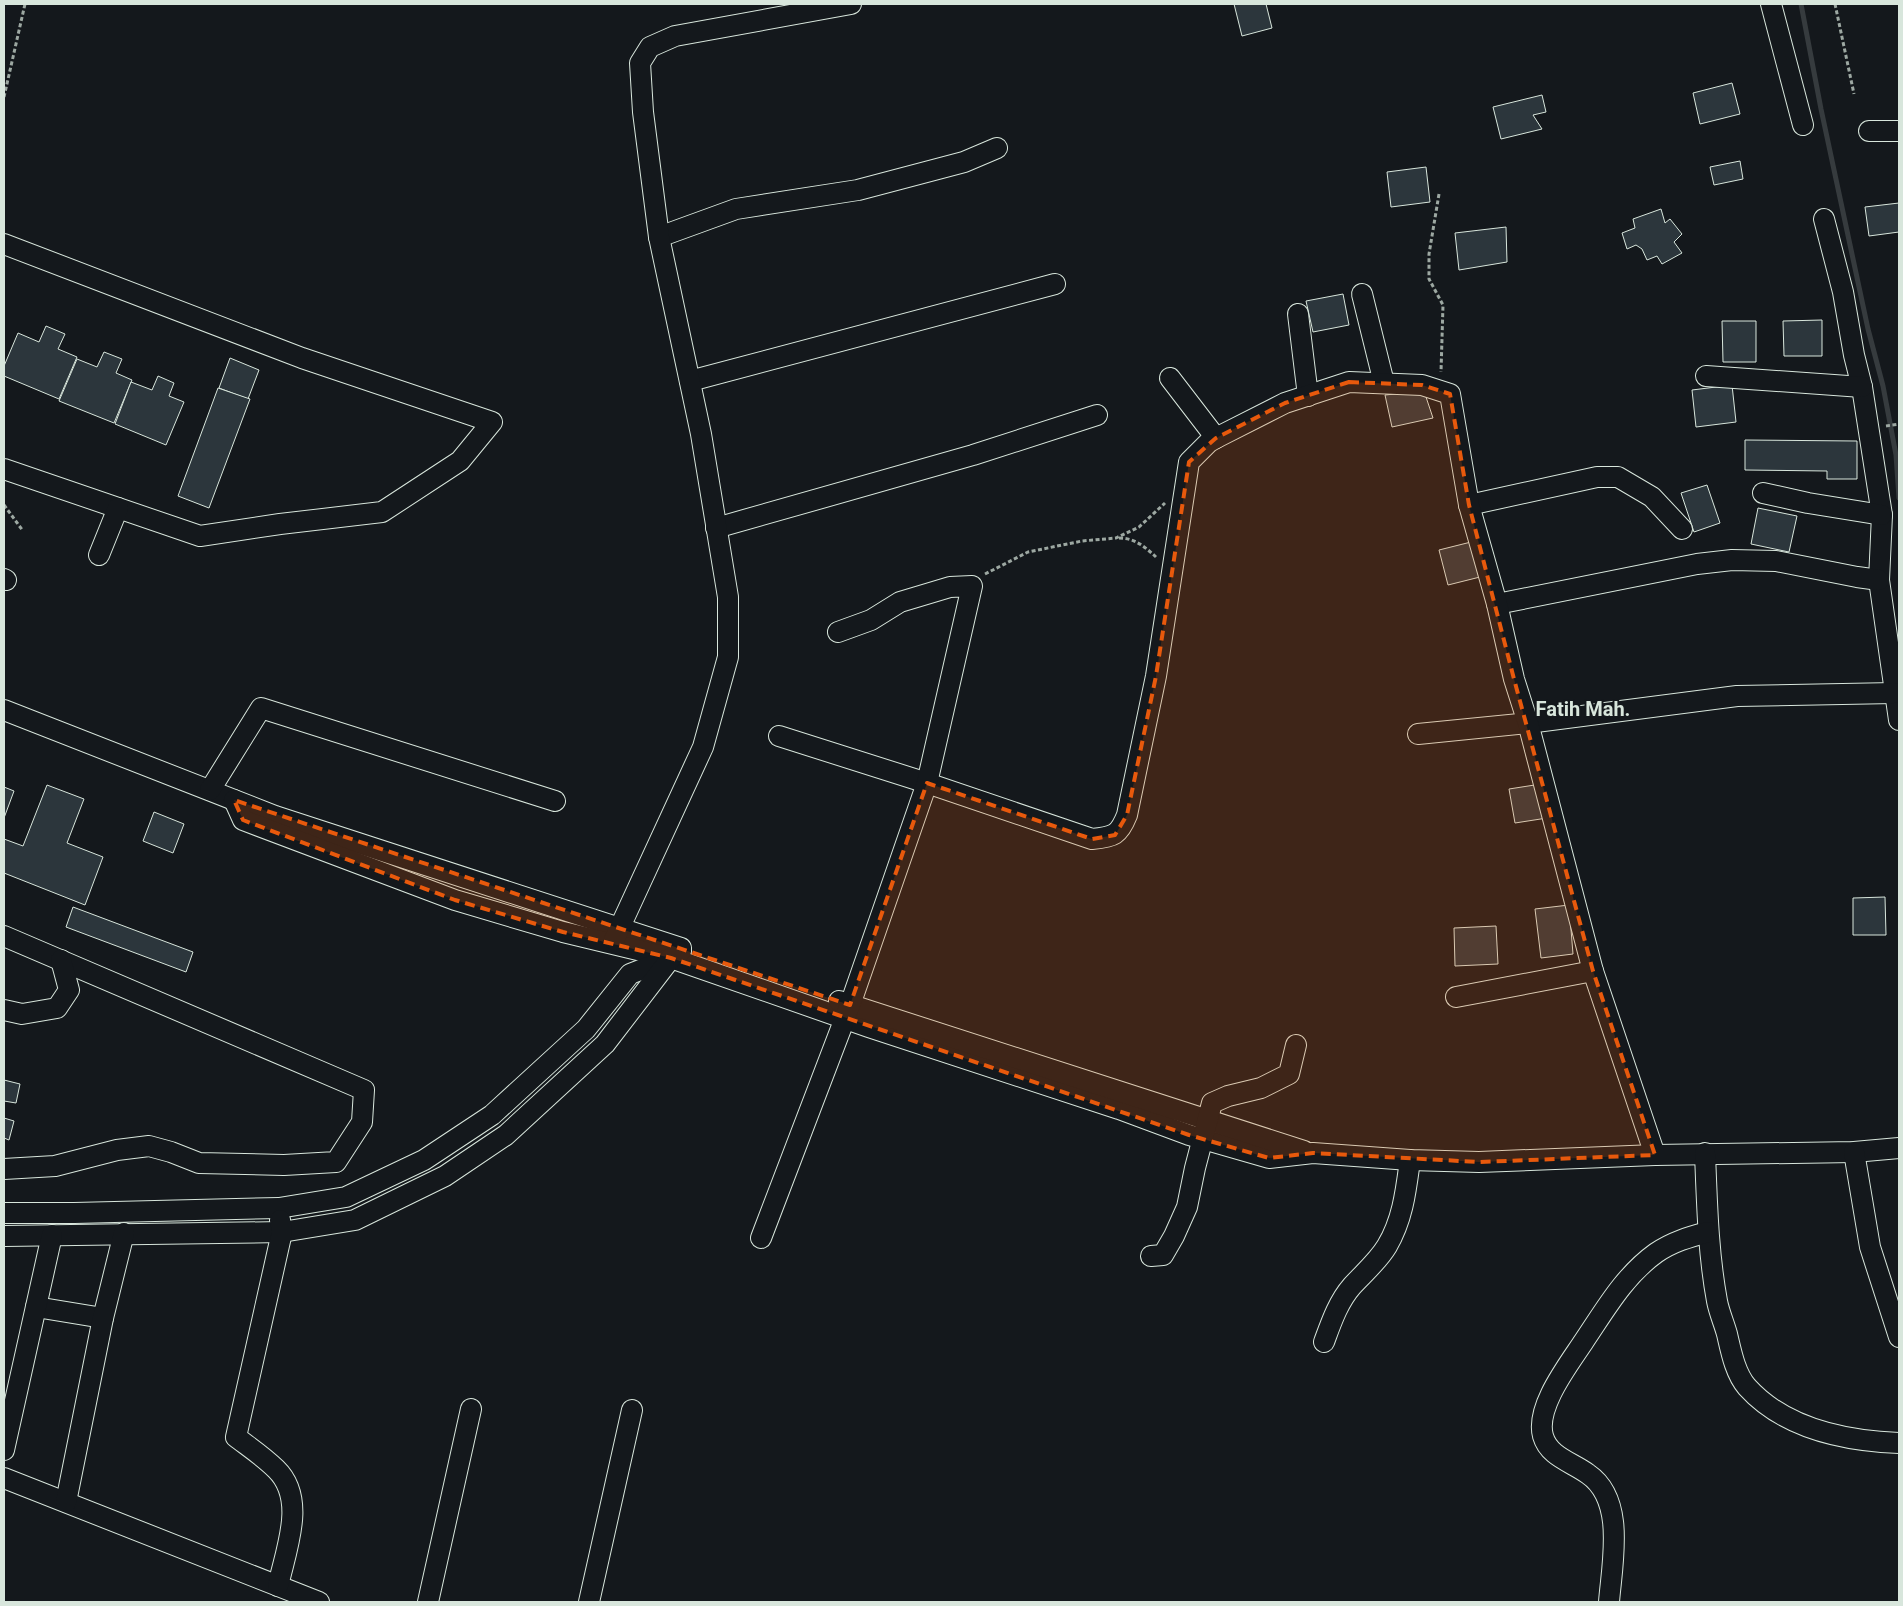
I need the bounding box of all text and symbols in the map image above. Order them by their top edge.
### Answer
district label: Fatih Mah. [1536,697,1630,721]

